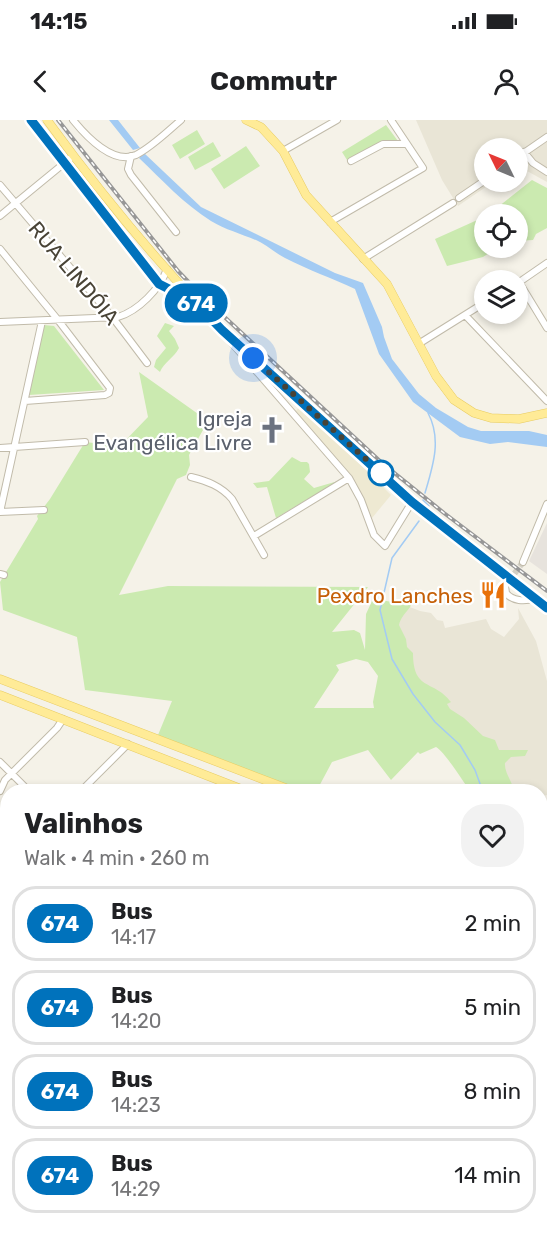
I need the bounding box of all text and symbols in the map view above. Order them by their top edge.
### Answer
text: 14:15 [30,8,88,35]
icon: back [24,65,57,98]
text: Commutr [210,65,337,97]
icon: person [490,65,523,98]
north arrow [474,138,528,192]
map controls [474,138,528,324]
button: locate [474,204,528,258]
street label: RUA LINDÓIA [23,216,125,330]
button: layers [474,270,528,324]
line badge: 674 [162,284,230,322]
text: 674 [177,291,215,316]
your location [238,343,268,373]
place label: Igreja Evangélica Livre [93,406,252,455]
church icon: Igreja Evangélica Livre [257,415,287,445]
unlabelled marker [368,460,394,486]
restaurant icon: Pexdro Lanches [478,580,508,610]
place label: Pexdro Lanches [317,583,473,608]
button: heart [461,804,524,867]
text: Valinhos [24,807,143,840]
text: Walk · 4 min · 260 m [24,846,210,870]
text: Bus [111,898,153,925]
text: 2 min [464,910,521,937]
text: 674 [41,911,79,936]
text: 14:17 [111,925,156,949]
text: Bus [111,982,153,1009]
text: 5 min [464,994,521,1021]
text: 674 [41,995,79,1020]
text: 14:20 [111,1009,162,1033]
text: Bus [111,1066,153,1093]
text: 8 min [463,1078,521,1105]
text: 674 [41,1079,79,1104]
text: 14:23 [111,1093,161,1117]
text: Bus [111,1150,153,1177]
text: 14 min [454,1162,521,1189]
text: 674 [41,1163,79,1188]
text: 14:29 [111,1177,161,1201]

